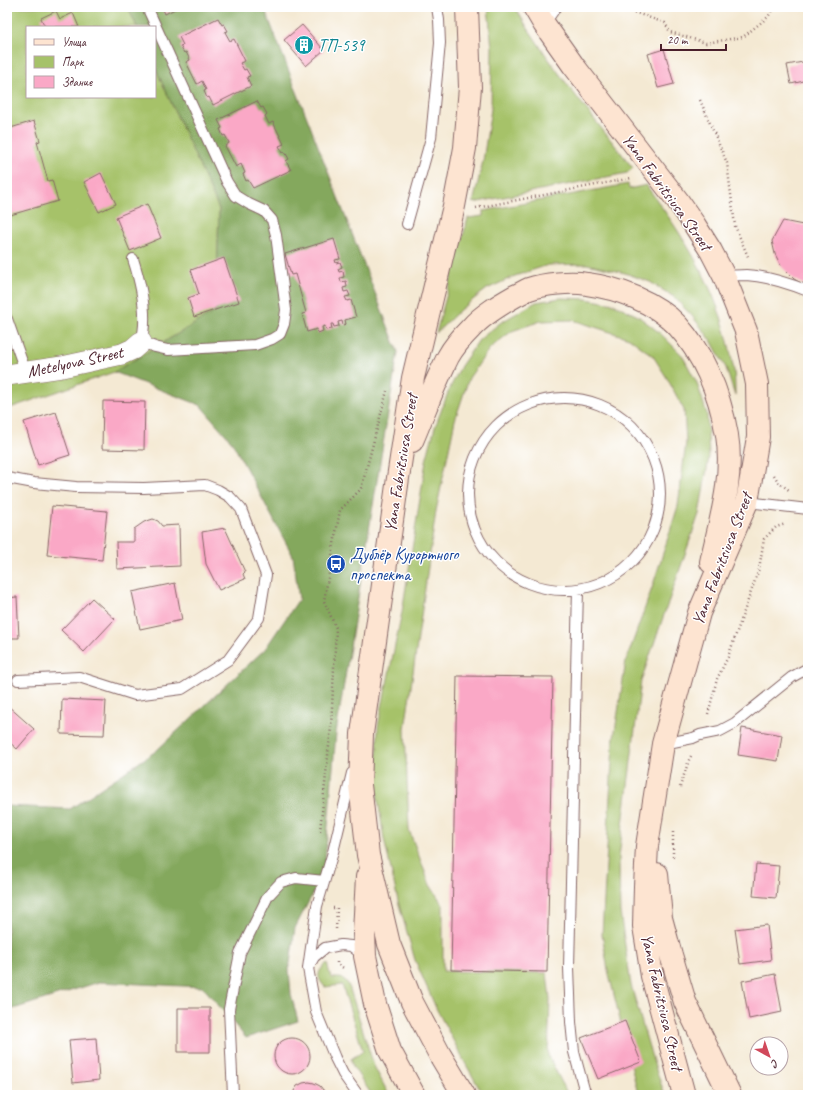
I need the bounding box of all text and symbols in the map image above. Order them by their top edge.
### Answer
legend [26,26,156,98]
scale bar [661,26,726,52]
text: 20 m [667,32,689,48]
text: Улица [62,34,87,50]
building icon: ТП-539 [293,34,315,56]
place label: ТП-539 [318,35,366,56]
text: Парк [62,54,85,70]
text: Здание [62,74,93,90]
street label: Yana Fabritsiusa Street [617,129,718,257]
street label: Metelyova Street [25,341,127,382]
street label: Yana Fabritsiusa Street [380,390,423,534]
street label: Yana Fabritsiusa Street [687,488,758,628]
place label: Дублёр Курортного проспекта [350,544,459,585]
bus stop icon: Дублёр Курортного проспекта [325,553,347,575]
street label: Yana Fabritsiusa Street [636,932,688,1075]
north arrow [749,1036,789,1076]
text: С [768,1057,782,1072]

